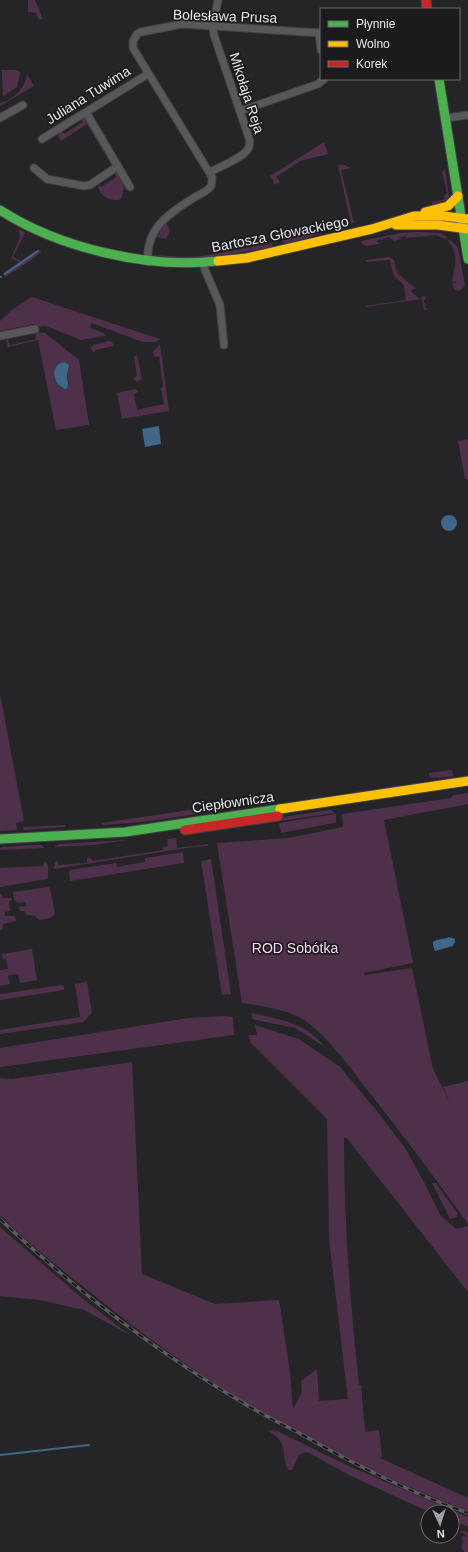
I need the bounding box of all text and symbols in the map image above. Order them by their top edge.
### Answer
street label: Bolesława Prusa [173,6,278,26]
legend [320,8,460,80]
text: Płynnie [356,17,396,31]
text: Wolno [356,37,390,51]
street label: Mikołaja Reja [226,51,268,136]
text: Korek [356,57,388,71]
street label: Juliana Tuwima [43,63,133,127]
street label: Bartosza Głowackiego [210,213,350,255]
street label: Ciepłownicza [191,788,275,816]
park label: ROD Sobótka [252,940,338,956]
north arrow [420,1504,460,1544]
text: N [436,1528,445,1540]

